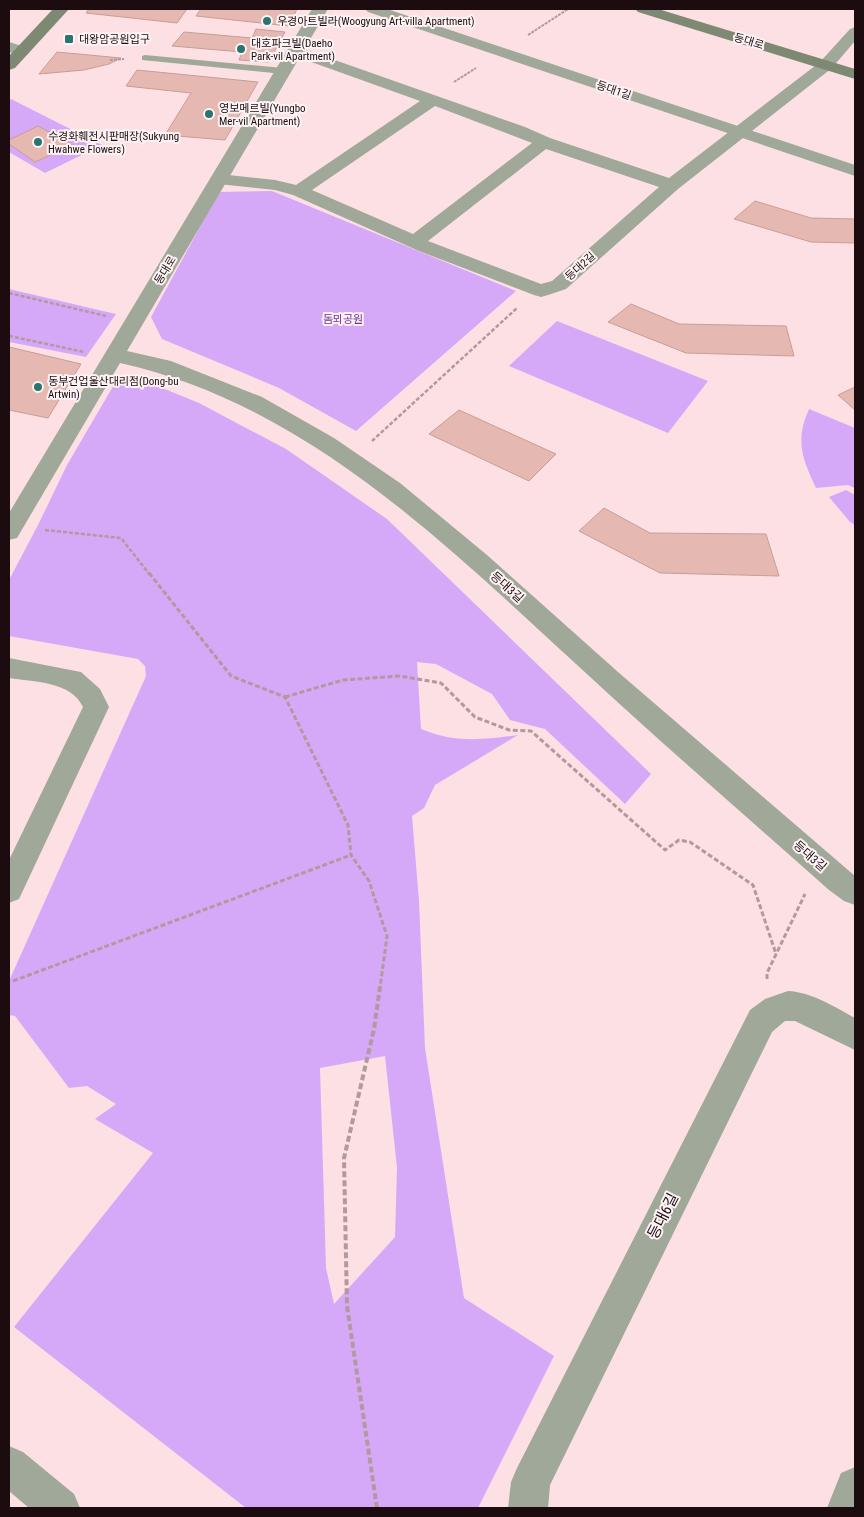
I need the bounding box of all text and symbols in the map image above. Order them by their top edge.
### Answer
marker: 우경아트빌라(Woogyung Art-villa Apartment) [261,15,273,27]
place label: 우경아트빌라(Woogyung Art-villa Apartment) [277,15,475,28]
street label: 등대로 [732,31,765,52]
marker: 대왕암공원입구 [63,33,75,45]
place label: 대왕암공원입구 [79,33,150,46]
place label: 대호파크빌(Daeho Park-vil Apartment) [251,37,335,63]
marker: 대호파크빌(Daeho Park-vil Apartment) [235,43,247,55]
street label: 등대1길 [595,78,633,102]
place label: 영보메르빌(Yungbo Mer-vil Apartment) [219,102,306,128]
marker: 영보메르빌(Yungbo Mer-vil Apartment) [203,108,215,120]
place label: 수경화훼전시판매장(Sukyung Hwahwe Flowers) [48,130,179,156]
marker: 수경화훼전시판매장(Sukyung Hwahwe Flowers) [32,136,44,148]
street label: 등대2길 [563,250,598,283]
street label: 등대로 [152,254,179,287]
park label: 돔뫼공원 [323,313,363,326]
place label: 동부건업울산대리점(Dong-bu Artwin) [48,375,179,401]
marker: 동부건업울산대리점(Dong-bu Artwin) [32,381,44,393]
street label: 등대3길 [488,569,526,605]
street label: 등대3길 [791,838,829,874]
street label: 등대6길 [644,1190,682,1242]

